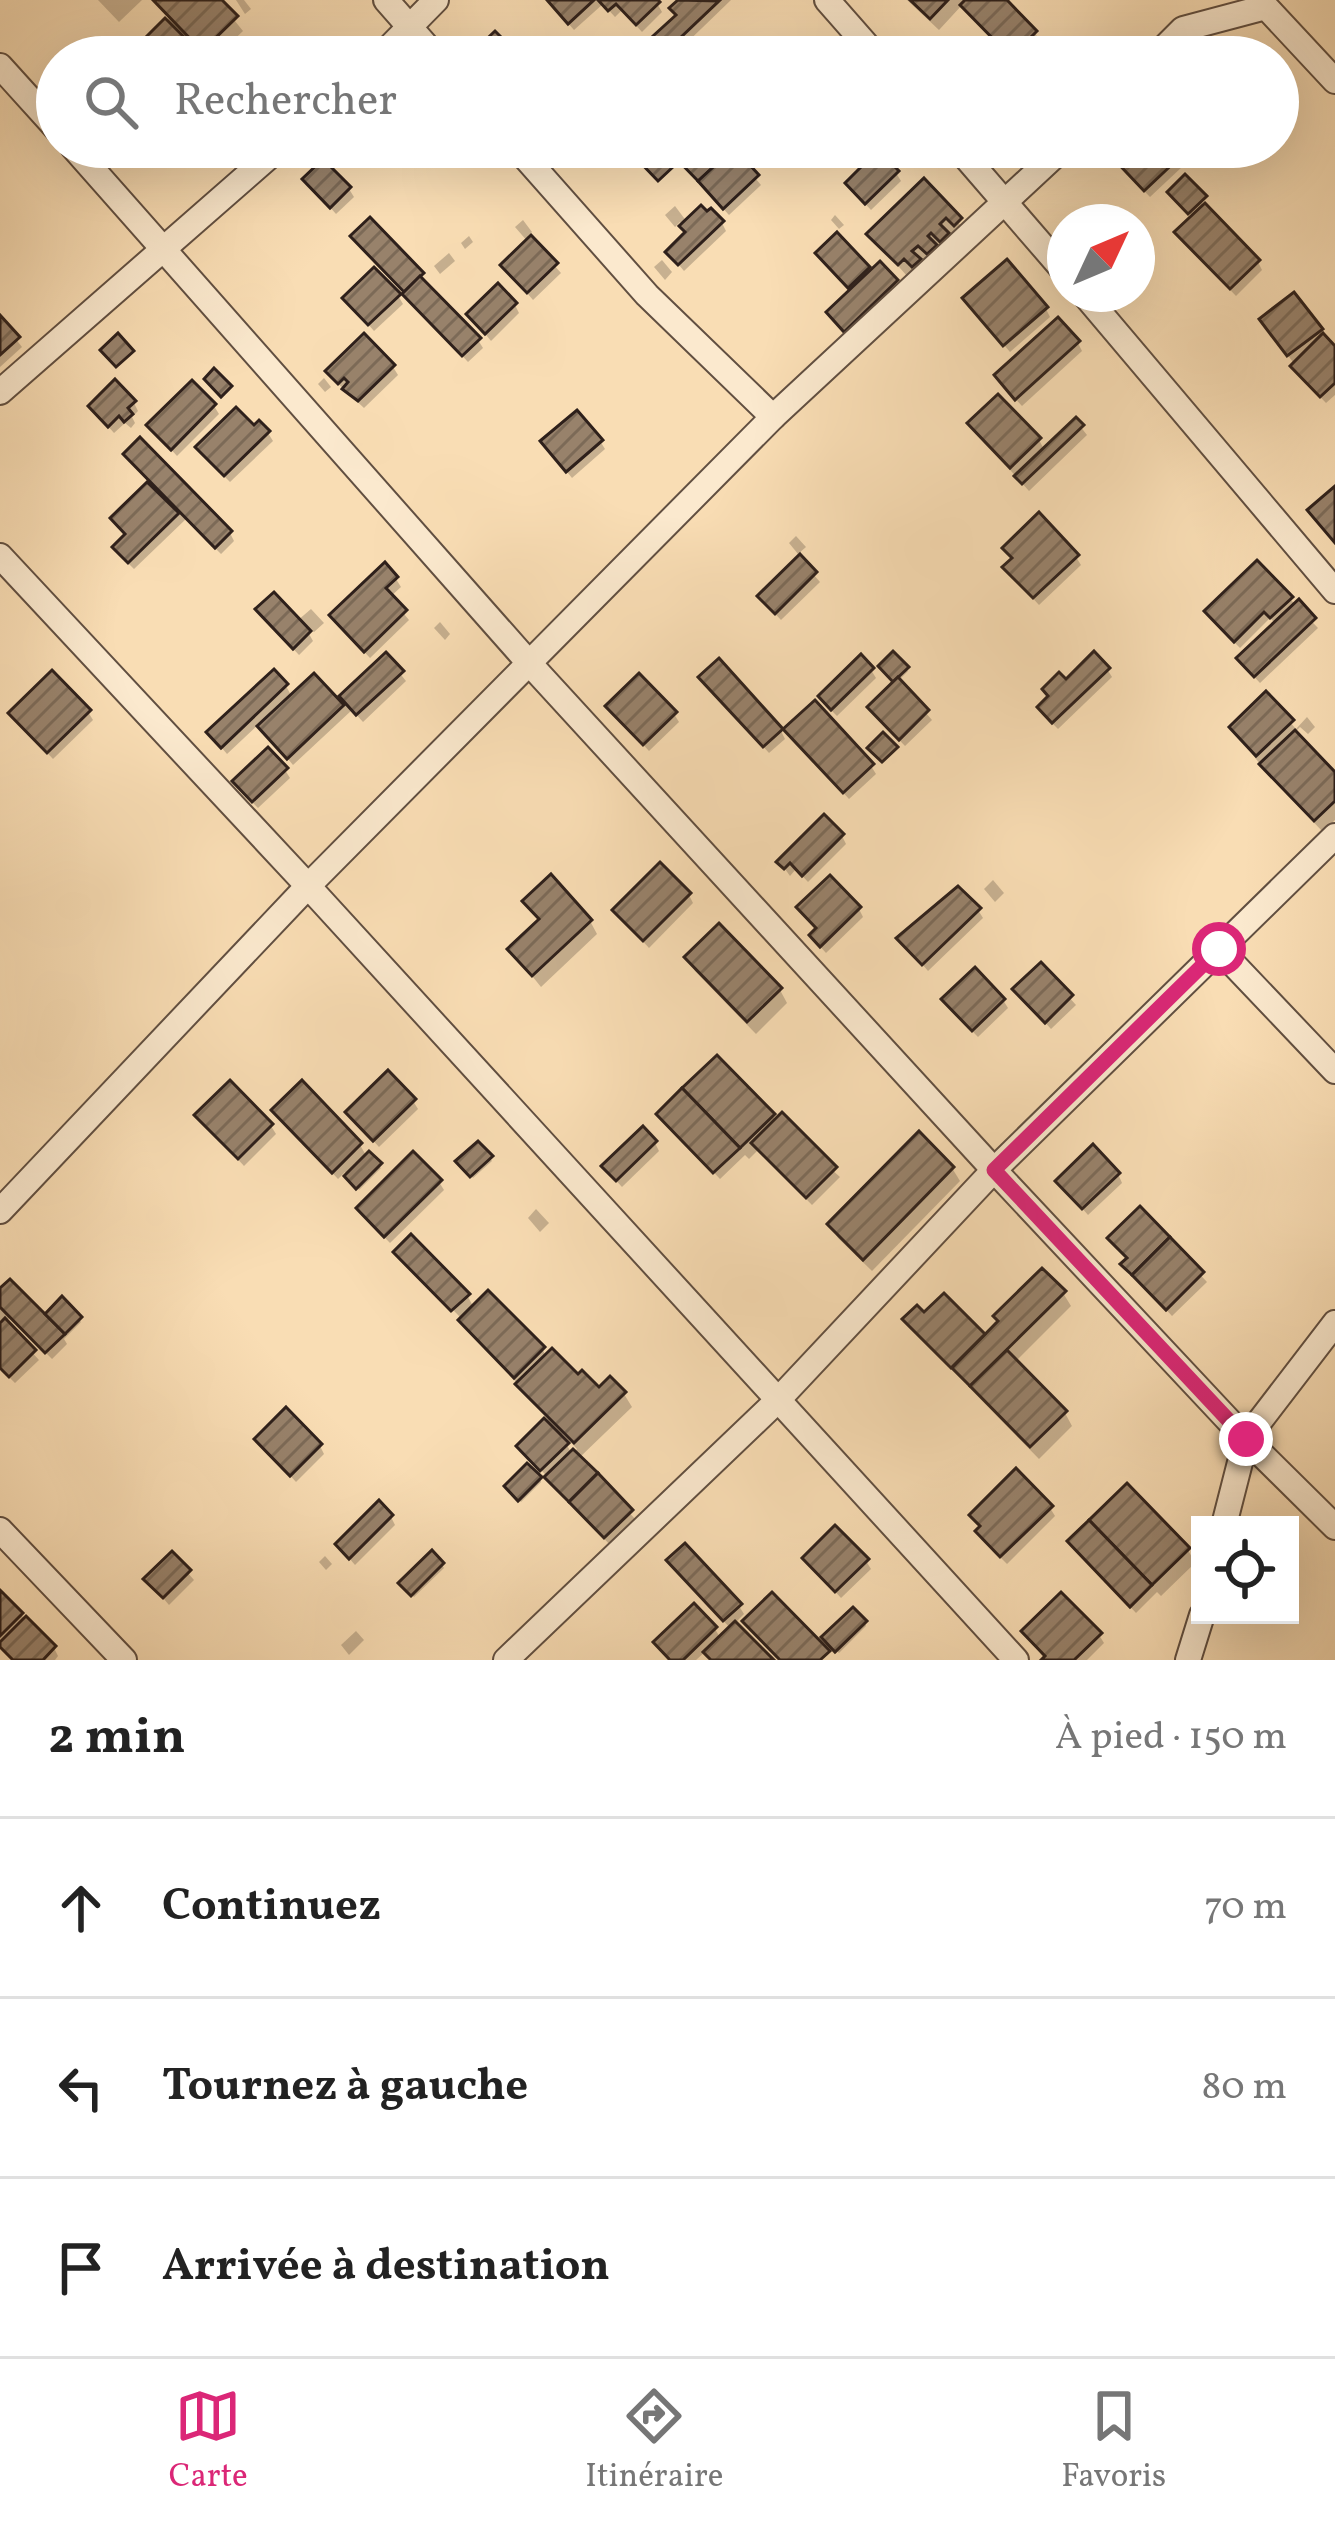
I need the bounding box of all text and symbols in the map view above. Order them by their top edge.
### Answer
search box [36,36,1299,168]
icon: search [78,69,144,135]
text: Rechercher [174,71,397,134]
north arrow [1047,204,1155,312]
route start [1192,922,1246,976]
route end [1219,1412,1273,1466]
map controls [1191,1516,1299,1624]
button: locate [1191,1516,1299,1624]
text: 2 min [48,1703,186,1774]
text: À pied · 150 m [1055,1711,1287,1765]
icon: ahead [48,1875,114,1941]
text: Continuez [162,1876,381,1939]
text: 70 m [1204,1881,1287,1935]
icon: left [48,2055,114,2121]
text: Tournez à gauche [162,2056,528,2119]
text: 80 m [1201,2061,1287,2115]
icon: arrive [48,2235,114,2301]
text: Arrivée à destination [162,2236,610,2299]
tab: Carte [169,2383,248,2501]
tab: Itinéraire [585,2383,724,2501]
tab: Favoris [1061,2383,1166,2501]

